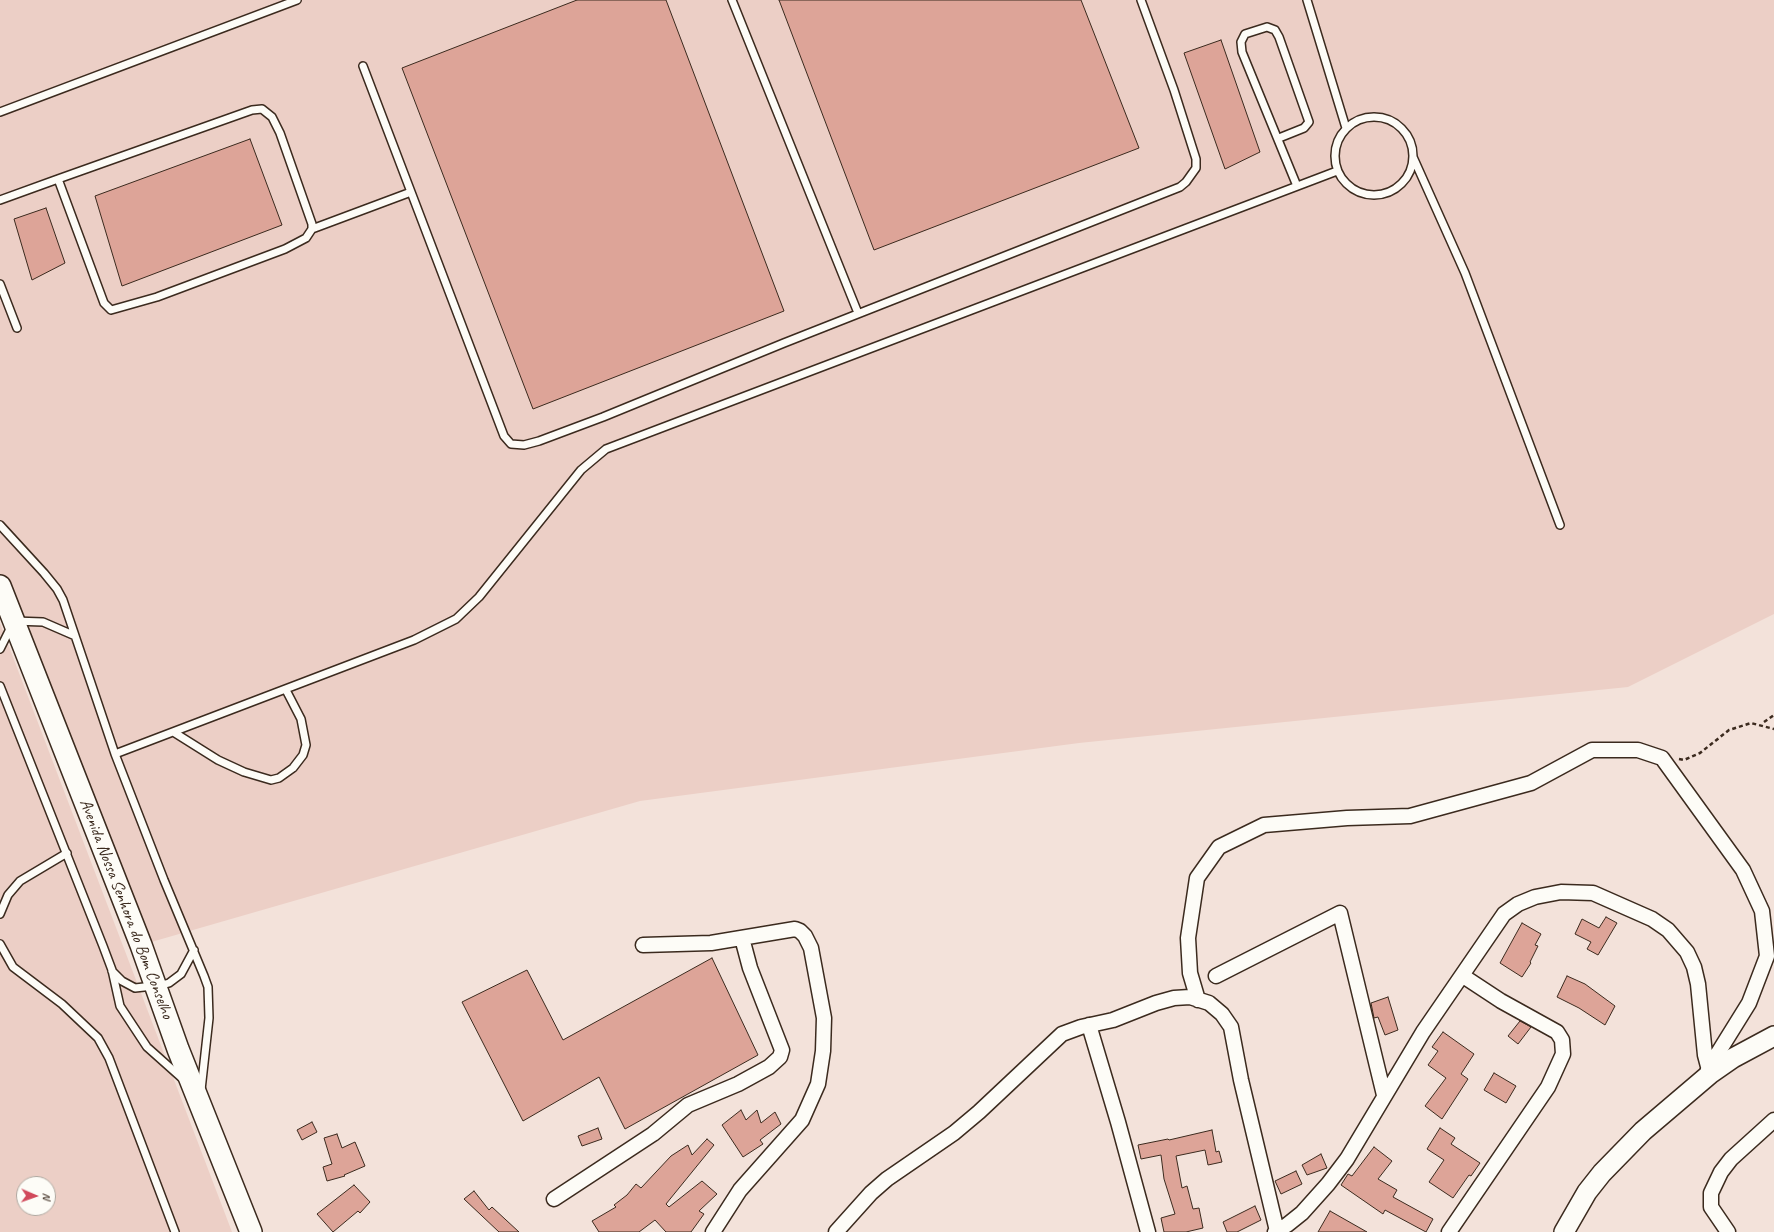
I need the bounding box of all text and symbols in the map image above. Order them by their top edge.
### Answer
street label: Avenida Nossa Senhora do Bom Conselho [75,796,177,1022]
north arrow [16,1176,56,1216]
text: N [40,1193,54,1200]

